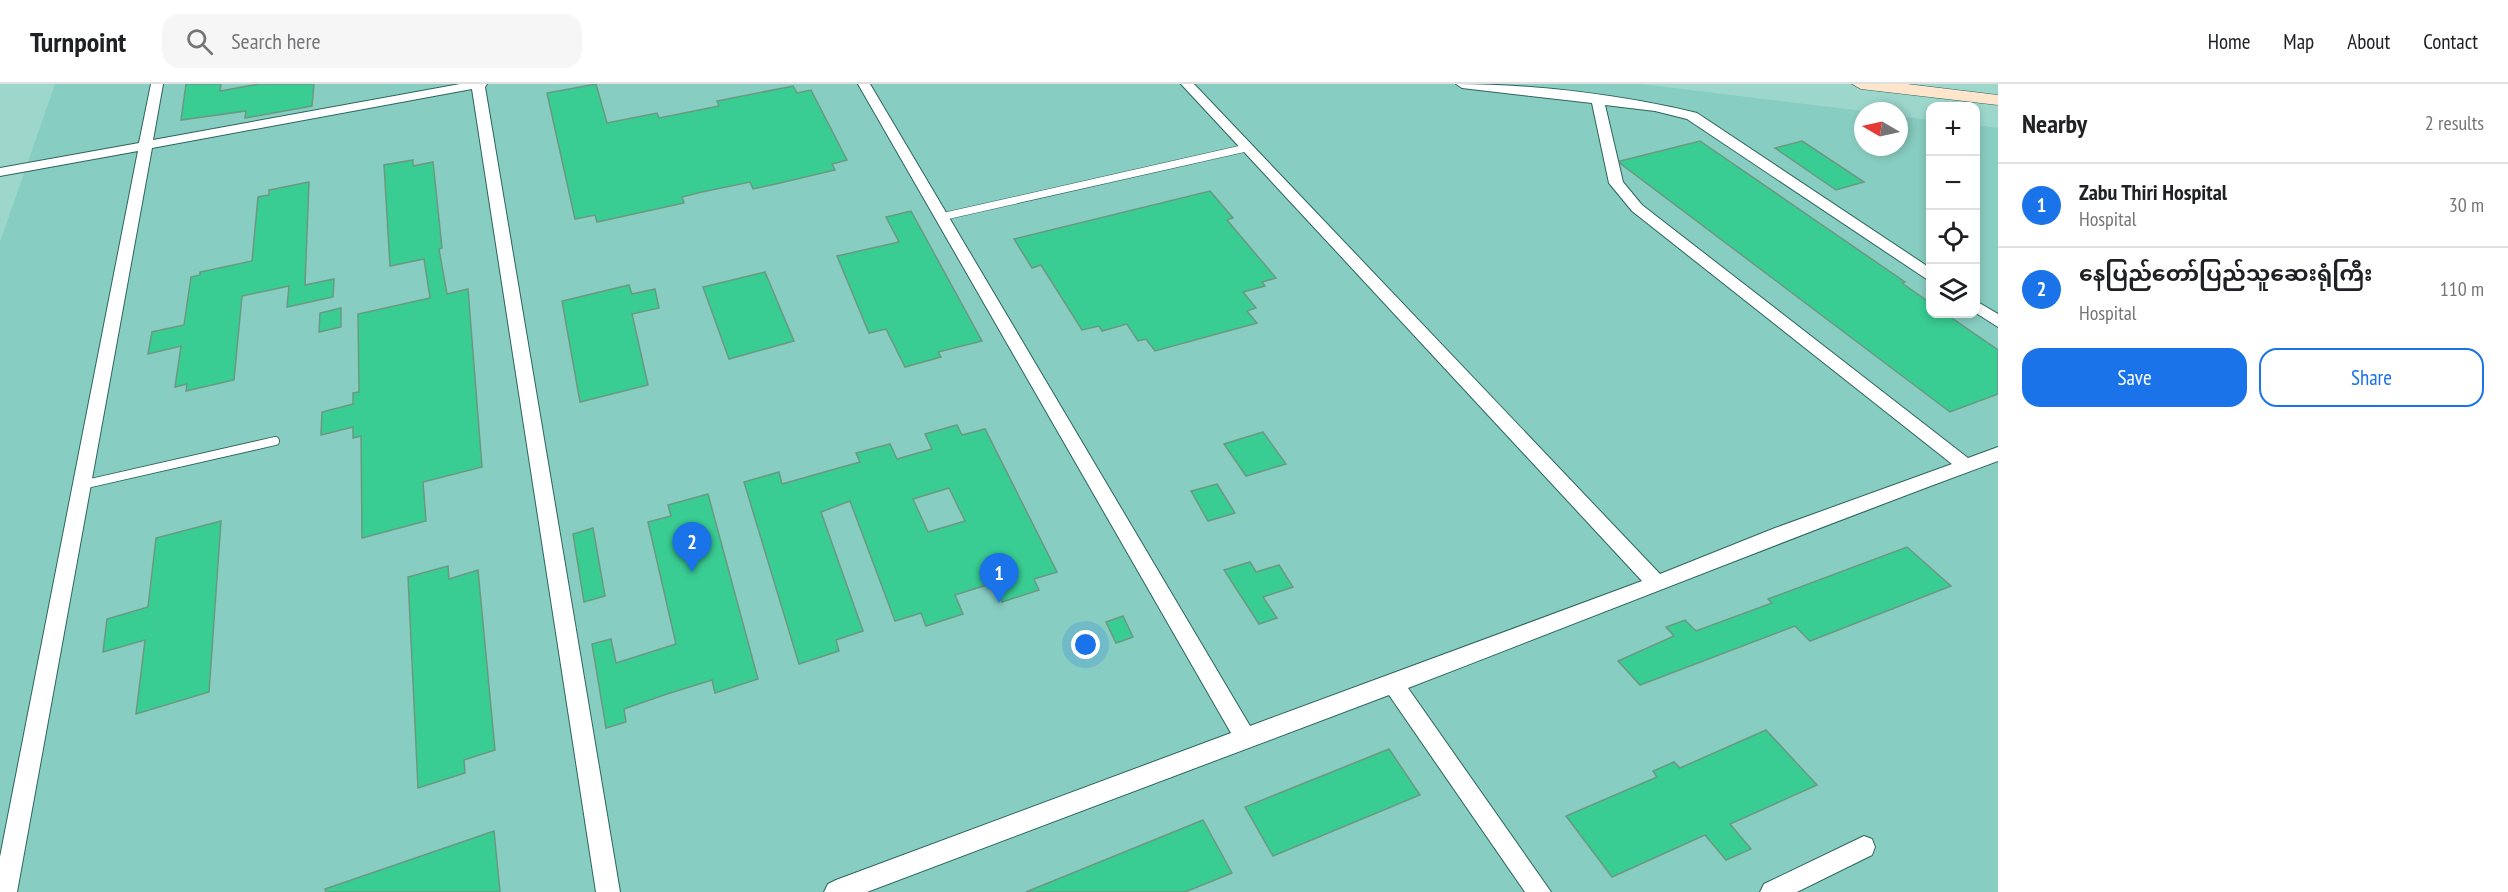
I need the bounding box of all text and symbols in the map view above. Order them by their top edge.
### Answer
search box [162,14,582,68]
text: Turnpoint [30,23,126,60]
icon: search [183,25,216,58]
text: Search here [231,27,321,55]
text: Home [2208,28,2250,55]
text: Map [2283,28,2314,55]
text: About [2347,28,2390,55]
text: Contact [2423,28,2478,55]
north arrow [1854,102,1908,156]
map controls [1926,102,1980,318]
button: + [1926,102,1980,156]
text: Nearby [2022,107,2087,140]
text: 2 results [2425,110,2484,136]
button: − [1926,156,1980,210]
text: Zabu Thiri Hospital [2079,178,2227,206]
text: 1 [2037,192,2046,218]
text: 30 m [2449,192,2484,218]
text: Hospital [2079,206,2136,232]
button: locate [1926,210,1980,264]
text: နေပြည်တော်ပြည်သူဆေးရုံကြီး [2079,259,2372,287]
button: layers [1926,264,1980,318]
text: 2 [2037,276,2046,302]
text: 110 m [2440,276,2484,302]
text: Hospital [2079,300,2136,326]
button: Save [2022,348,2247,407]
button: Share [2259,348,2484,407]
pin: 2 [672,522,712,572]
pin: 1 [980,554,1018,603]
your location [1071,630,1100,659]

